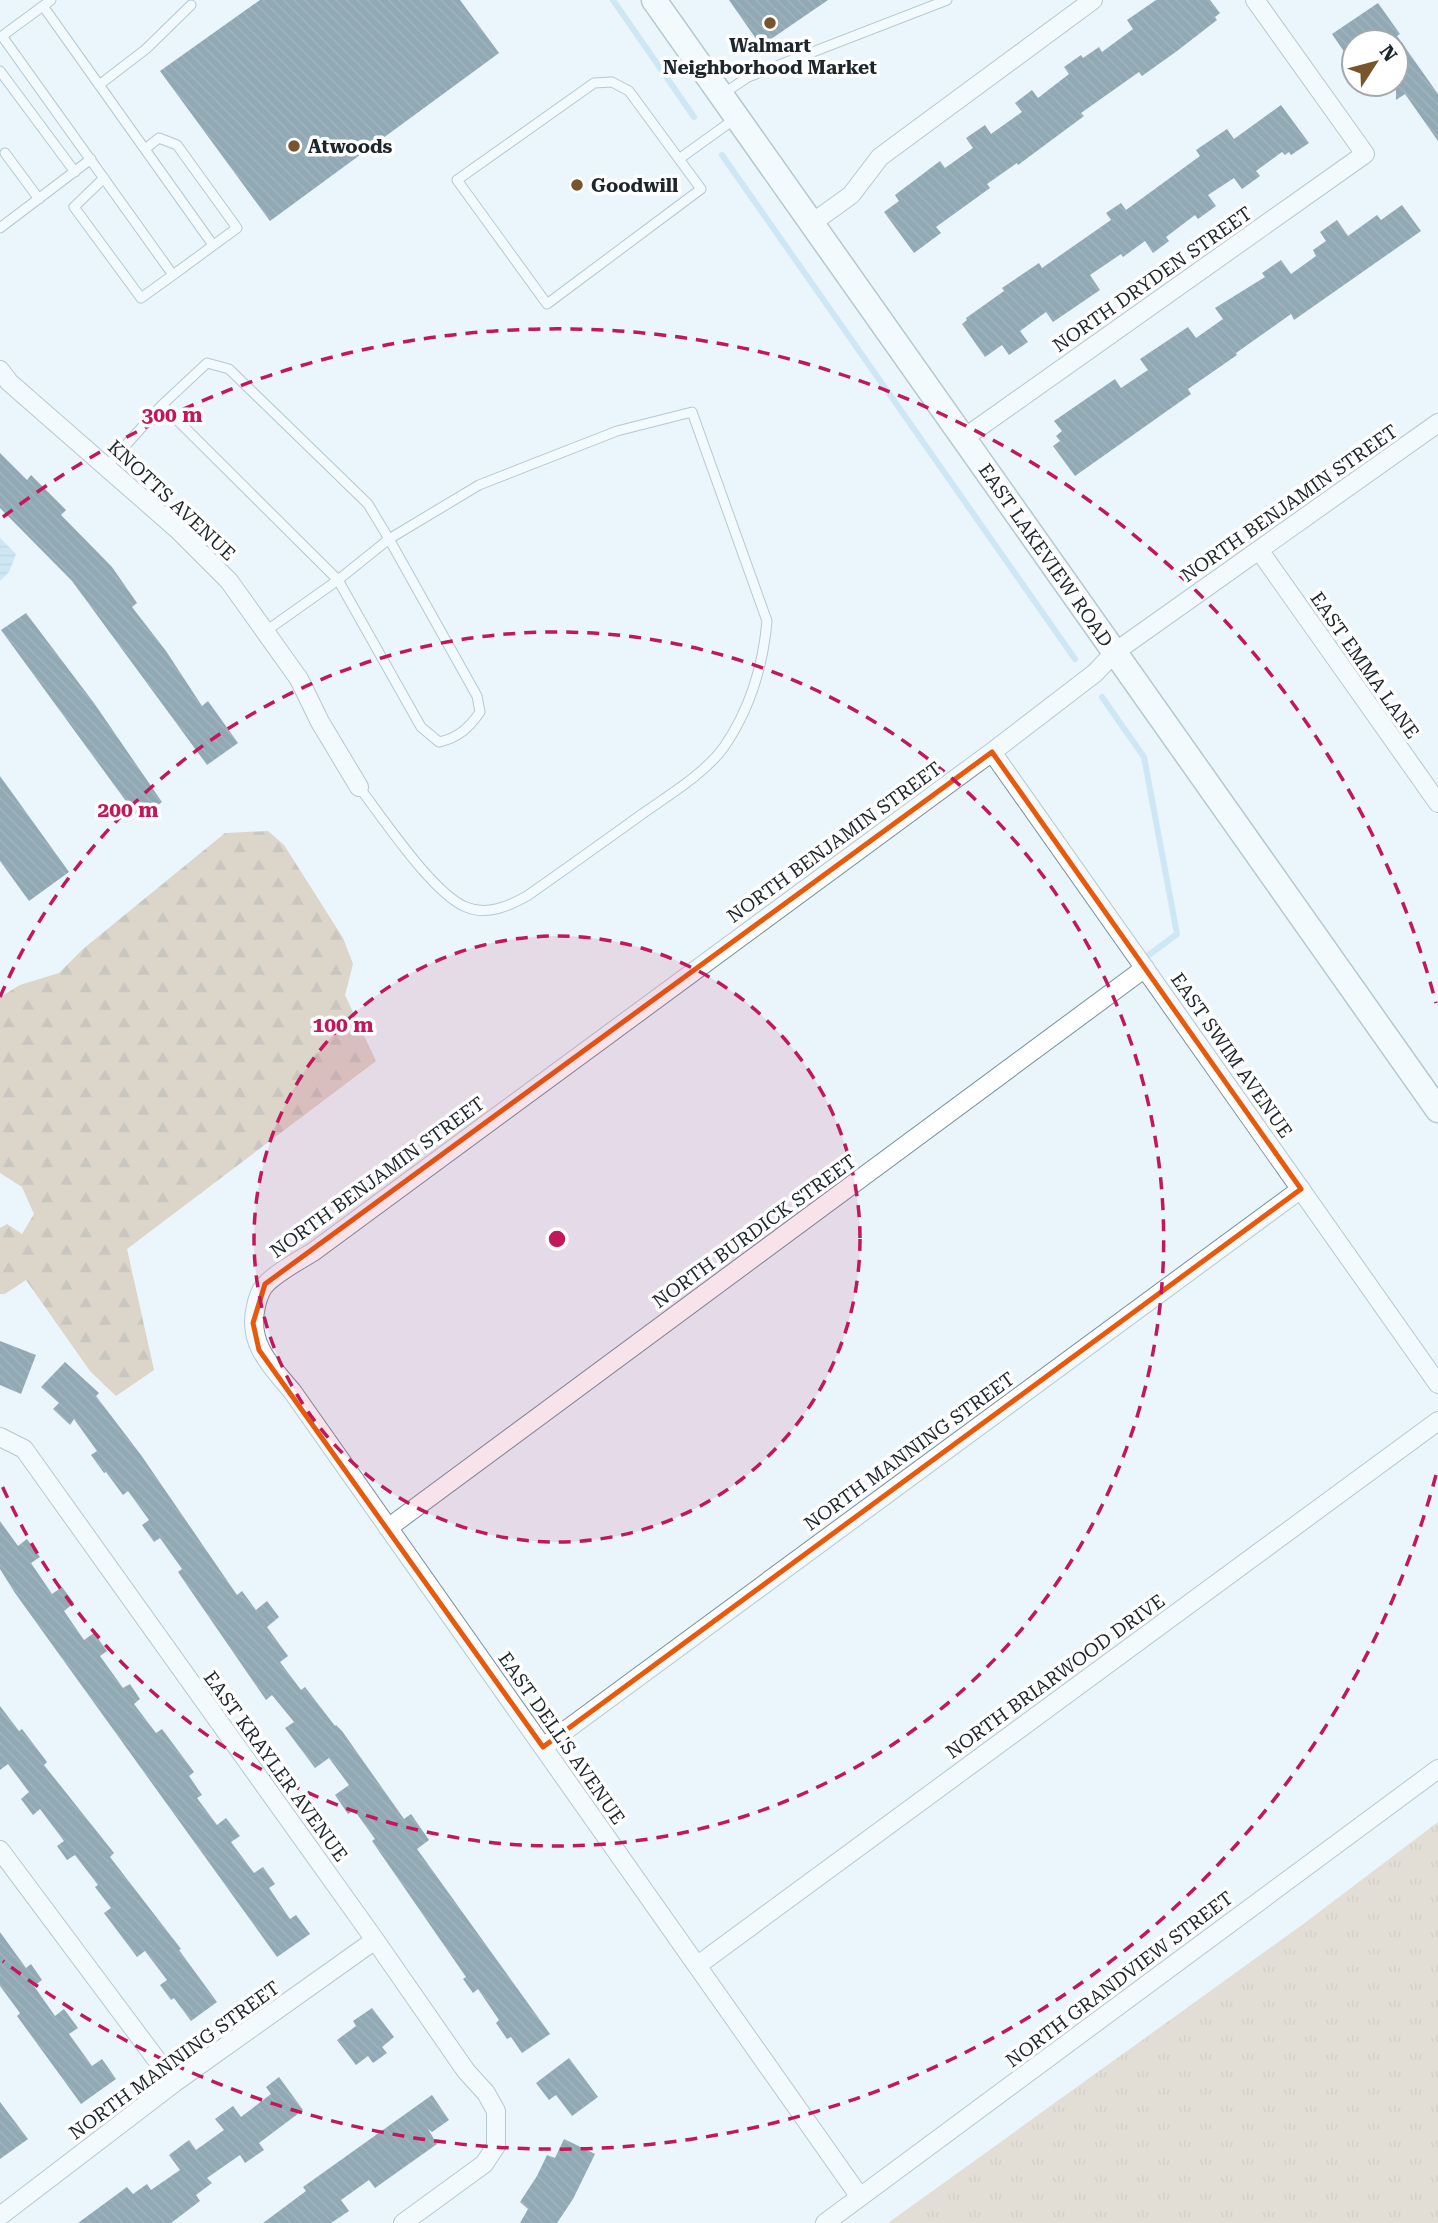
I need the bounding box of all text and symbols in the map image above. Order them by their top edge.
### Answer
marker: Walmart Neighborhood Market [762,15,778,31]
north arrow [1340,28,1410,98]
place label: Walmart Neighborhood Market [663,34,877,79]
text: N [1375,41,1402,66]
place label: Atwoods [308,135,393,158]
marker: Atwoods [286,138,302,154]
place label: Goodwill [591,174,678,197]
marker: Goodwill [569,177,585,193]
street label: NORTH DRYDEN STREET [1048,202,1256,357]
text: 300 m [142,403,202,427]
street label: NORTH BENJAMIN STREET [1177,420,1402,587]
street label: KNOTTS AVENUE [103,435,240,565]
street label: EAST LAKEVIEW ROAD [974,459,1118,651]
street label: EAST EMMA LANE [1305,587,1424,743]
street label: NORTH BENJAMIN STREET [723,757,946,928]
text: 200 m [98,798,158,822]
street label: EAST SWIM AVENUE [1166,968,1297,1142]
text: 100 m [313,1013,373,1037]
street label: NORTH BENJAMIN STREET [266,1092,489,1263]
street label: NORTH BURDICK STREET [648,1150,861,1313]
centre of rings [545,1227,569,1251]
street label: NORTH MANNING STREET [800,1367,1019,1535]
street label: NORTH BRIARWOOD DRIVE [941,1589,1169,1764]
street label: EAST DELL'S AVENUE [493,1648,630,1829]
street label: EAST KRAYLER AVENUE [199,1667,352,1866]
street label: NORTH GRANDVIEW STREET [1001,1886,1237,2072]
street label: NORTH MANNING STREET [65,1976,284,2144]

